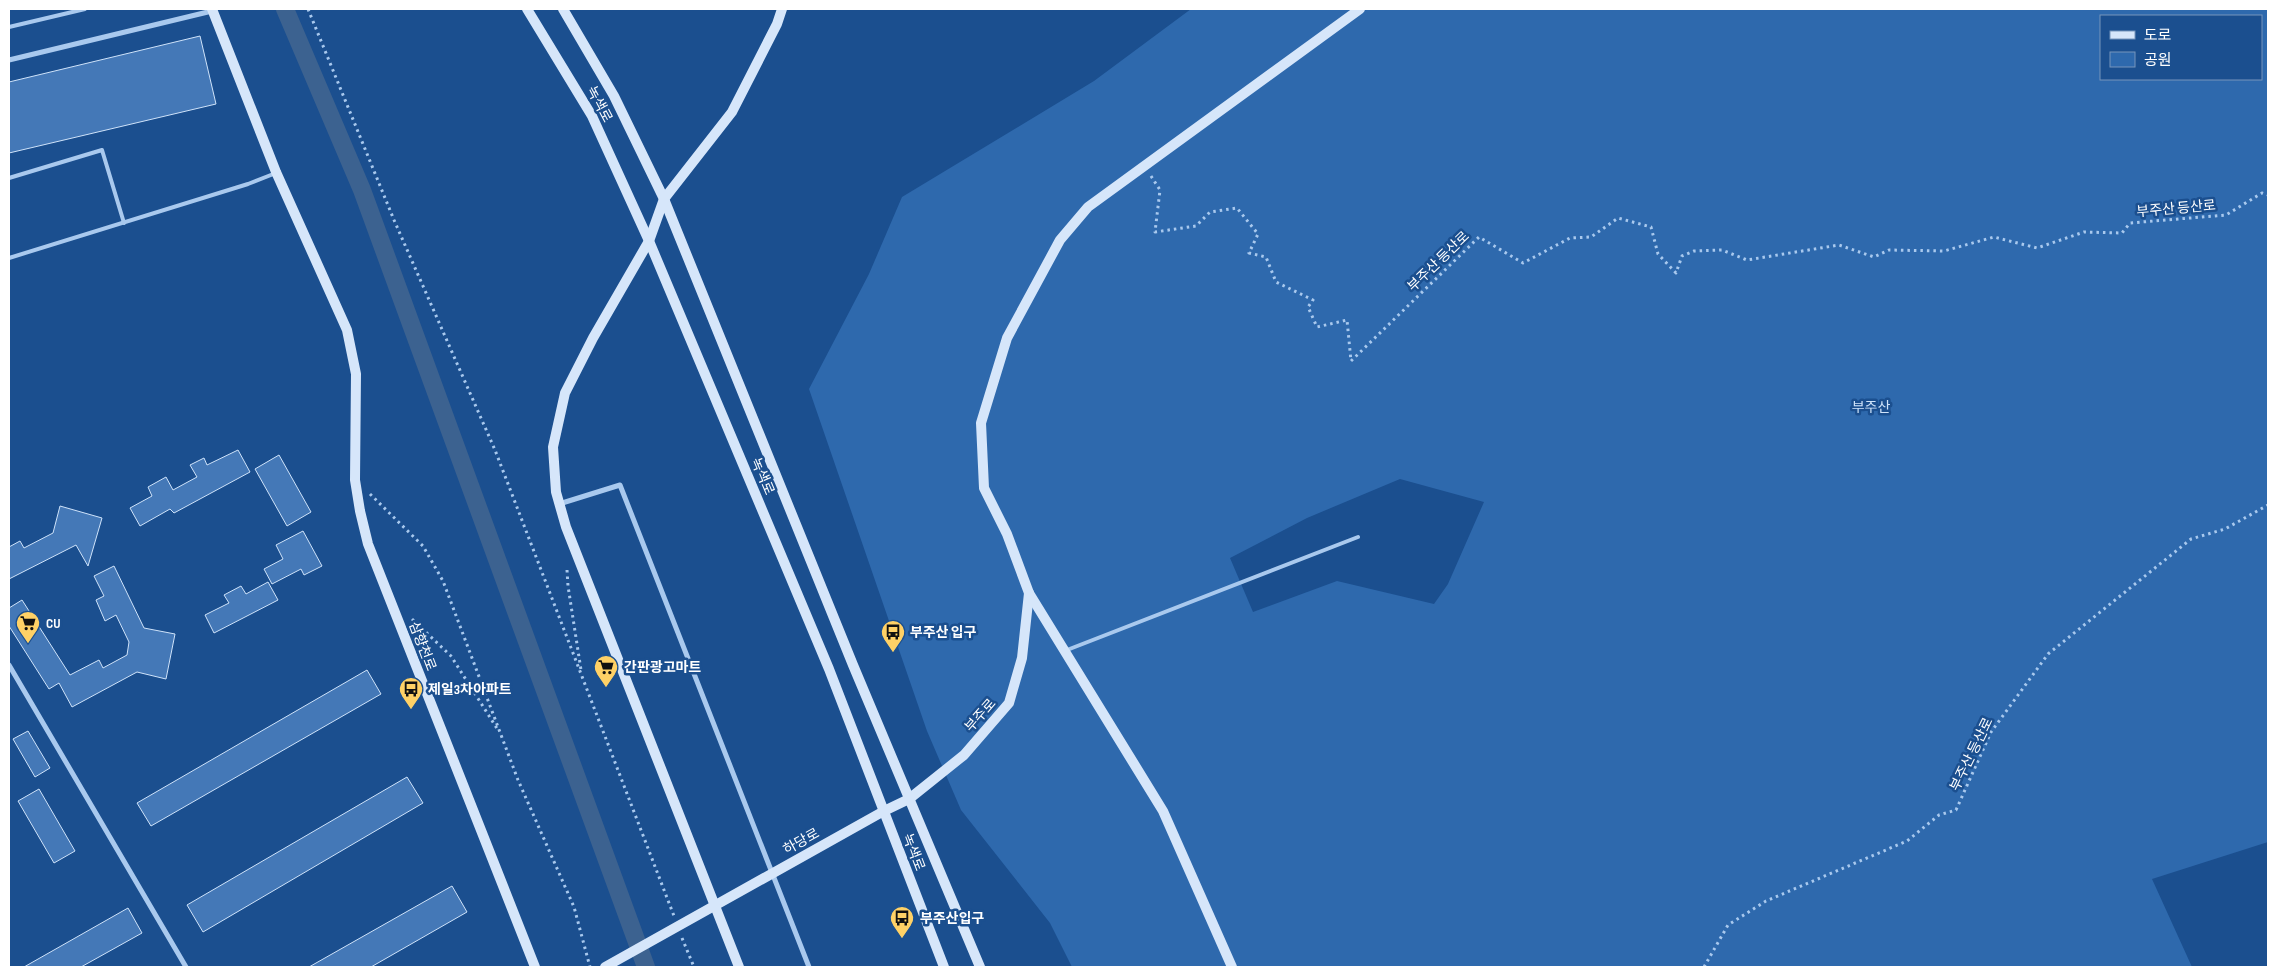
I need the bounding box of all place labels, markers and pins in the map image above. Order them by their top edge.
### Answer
supermarket icon: CU [15,610,41,644]
place label: CU [46,615,60,632]
bus stop icon: 부주산 입구 [880,619,906,653]
place label: 부주산 입구 [910,624,977,641]
supermarket icon: 간판광고마트 [593,654,619,688]
place label: 간판광고마트 [624,659,701,676]
bus stop icon: 제일3차아파트 [398,676,424,710]
place label: 제일3차아파트 [428,681,512,698]
bus stop icon: 부주산입구 [889,905,915,939]
place label: 부주산입구 [920,910,985,927]

